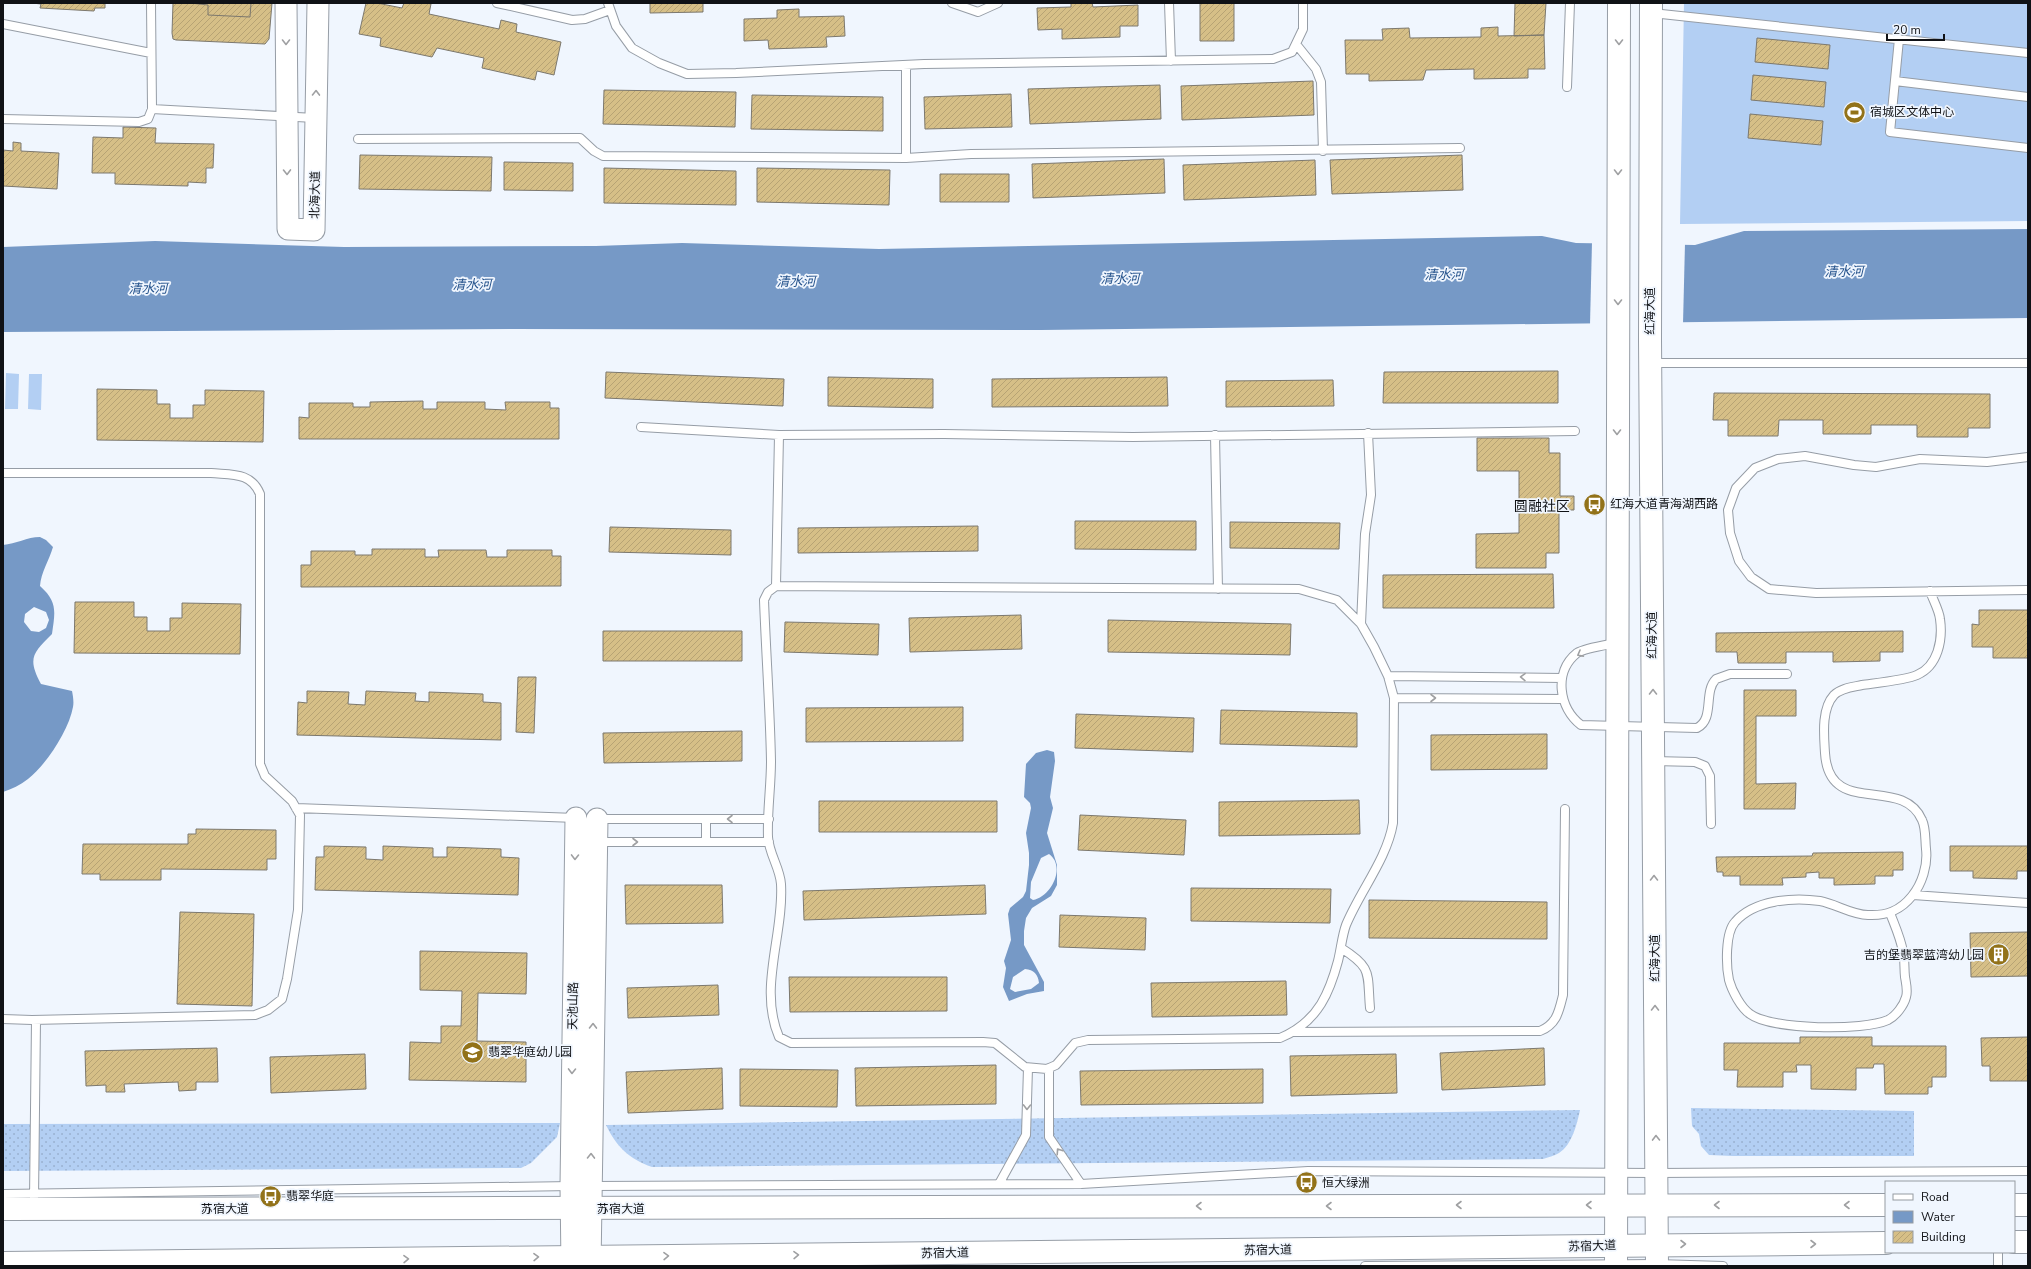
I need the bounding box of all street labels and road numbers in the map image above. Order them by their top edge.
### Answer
street label: 北海大道 [307,171,323,219]
street label: 红海大道 [1642,287,1658,335]
street label: 红海大道 [1644,611,1660,659]
street label: 红海大道 [1647,934,1663,982]
street label: 天池山路 [565,982,581,1030]
street label: 苏宿大道 [201,1201,249,1217]
street label: 苏宿大道 [597,1201,645,1217]
street label: 苏宿大道 [1568,1237,1616,1255]
street label: 苏宿大道 [1244,1242,1292,1258]
street label: 苏宿大道 [921,1245,969,1261]

